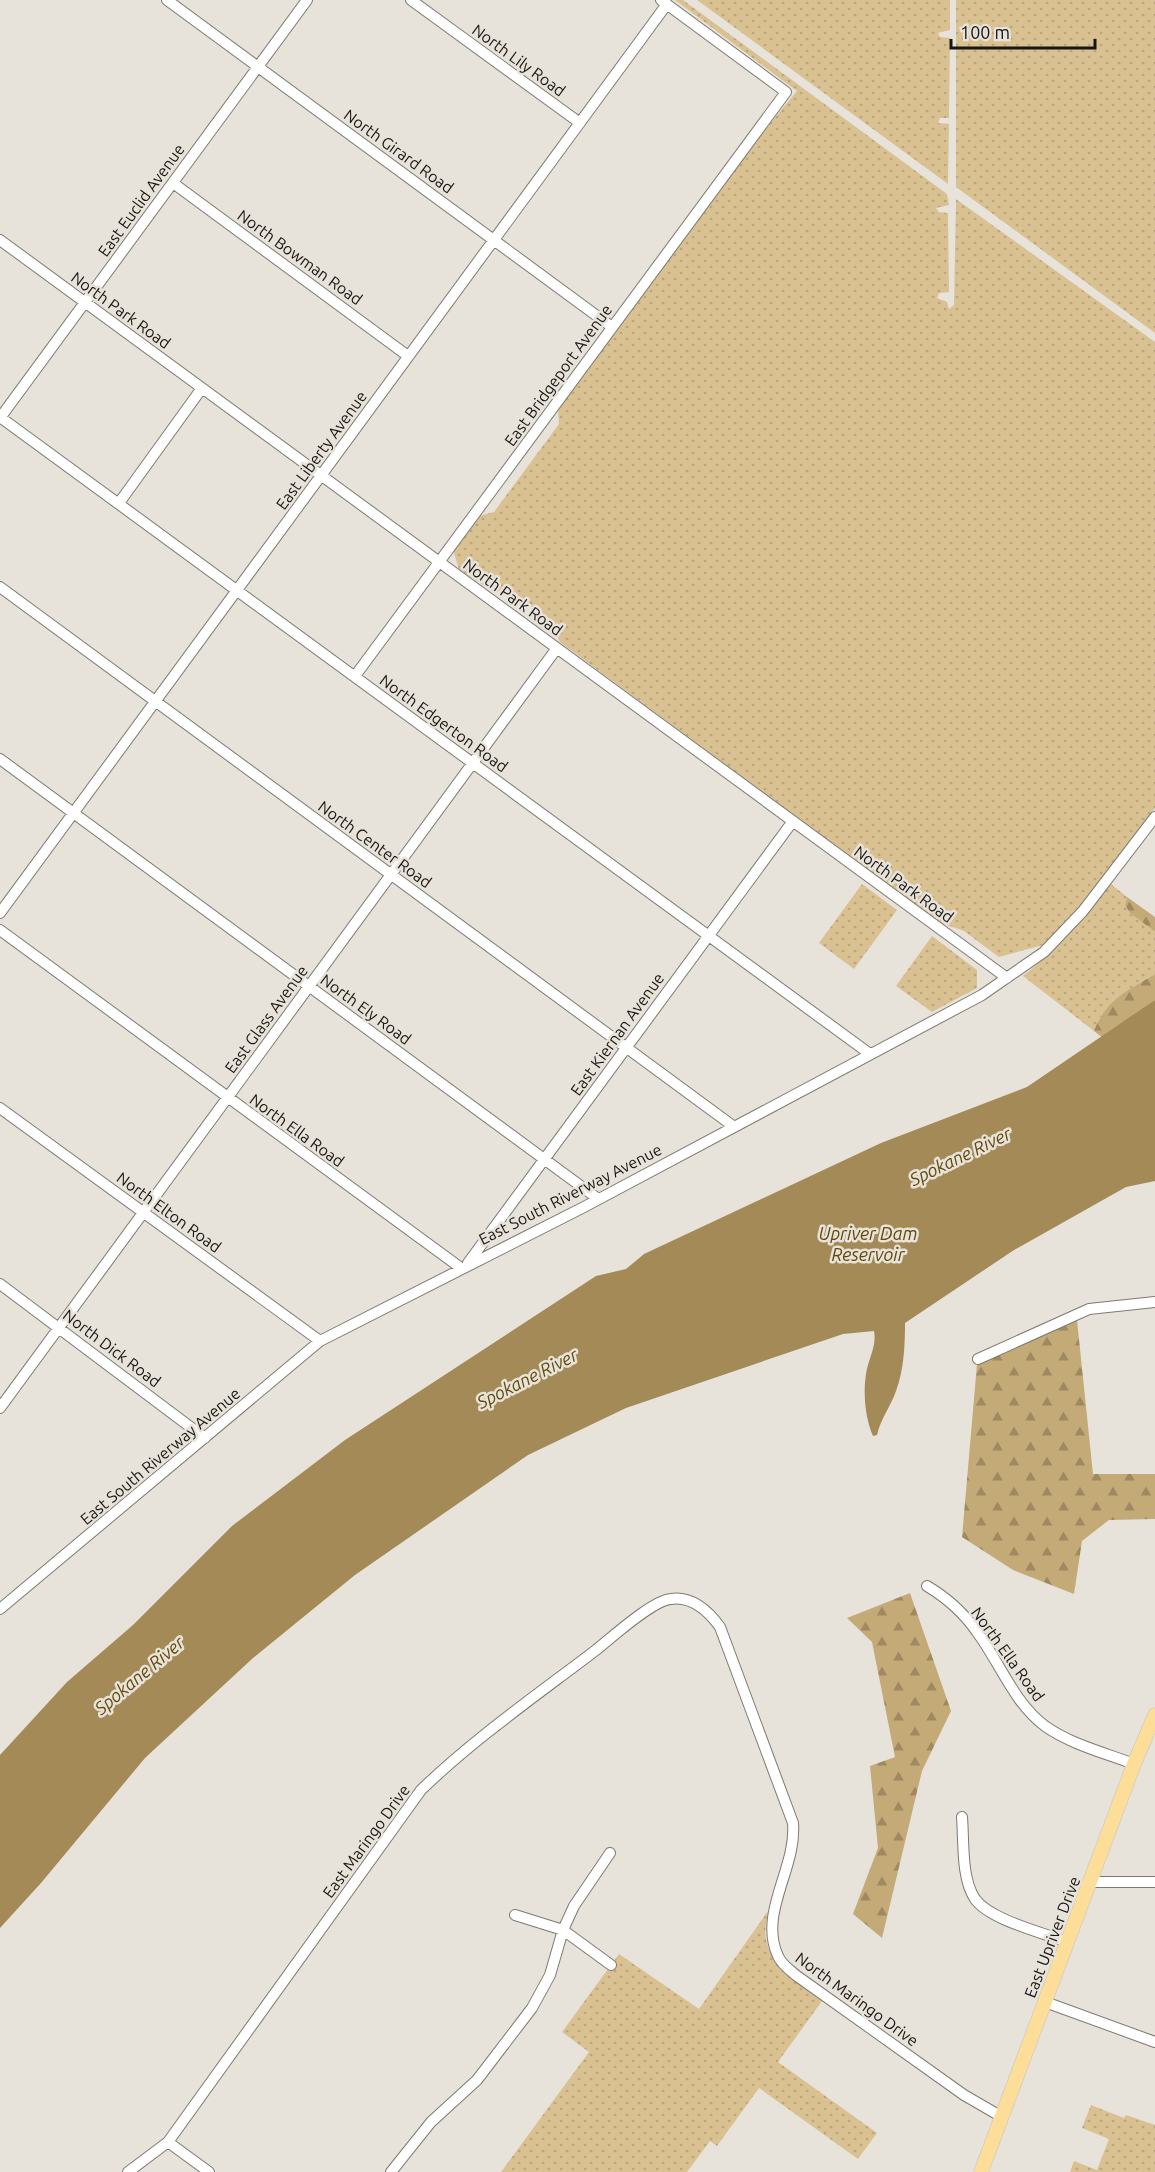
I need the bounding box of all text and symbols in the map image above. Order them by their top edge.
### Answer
scale bar [951,12,1095,50]
street label: North Lily Road [469,20,569,100]
text: 100 m [960,22,1010,42]
street label: North Girard Road [341,105,457,197]
street label: East Euclid Avenue [94,140,188,260]
street label: North Bowman Road [234,206,366,308]
street label: North Park Road [68,268,174,352]
street label: East Bridgeport Avenue [501,301,615,449]
street label: East Liberty Avenue [272,387,370,513]
street label: North Park Road [460,555,566,639]
street label: North Edgerton Road [377,671,511,775]
street label: North Center Road [315,797,435,891]
street label: North Park Road [851,842,957,926]
street label: East Glass Avenue [221,962,311,1076]
street label: East Kiernan Avenue [567,969,667,1099]
street label: North Ely Road [317,970,415,1048]
street label: North Ella Road [246,1090,348,1170]
water label: Spokane River [905,1122,1015,1190]
street label: East South Riverway Avenue [476,1140,664,1248]
street label: North Elton Road [113,1168,225,1256]
water label: Upriver Dam Reservoir [819,1223,917,1264]
street label: North Dick Road [60,1306,164,1390]
water label: Spokane River [472,1344,582,1412]
street label: East South Riverway Avenue [77,1384,243,1528]
street label: North Ella Road [968,1603,1048,1705]
water label: Spokane River [90,1631,189,1719]
street label: East Maringo Drive [319,1781,413,1901]
street label: East Upriver Drive [1021,1874,1083,2000]
street label: North Maringo Drive [792,1948,922,2050]

